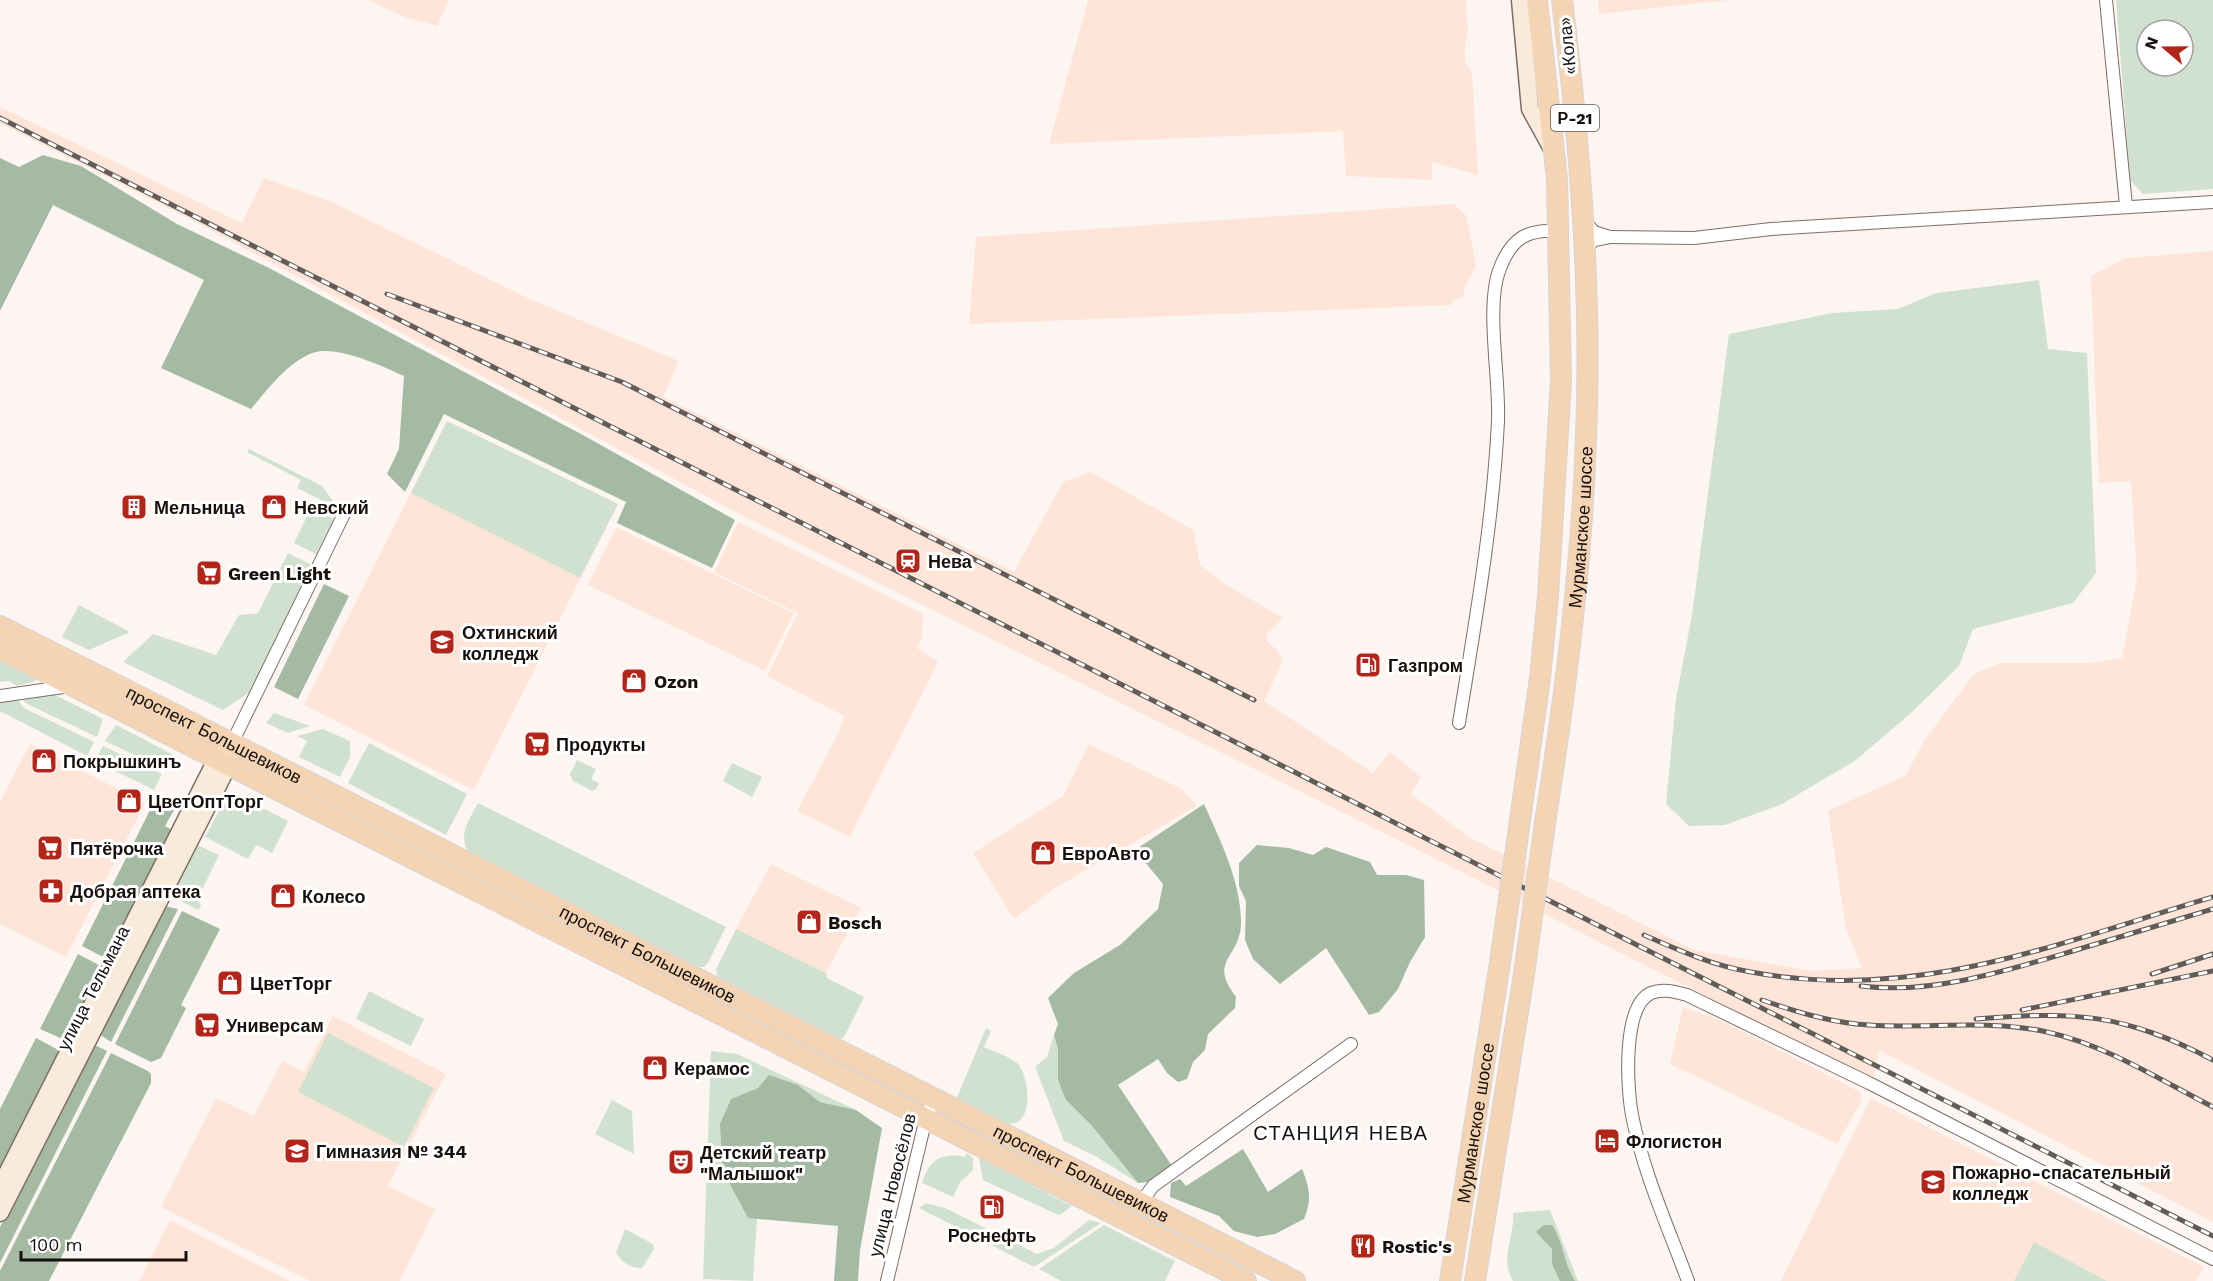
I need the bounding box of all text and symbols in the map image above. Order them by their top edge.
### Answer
street label: «Кола» [1554,16,1580,76]
north arrow [2135,18,2195,78]
text: N [2140,34,2162,52]
road number: Р-21 [1551,105,1599,131]
street label: Мурманское шоссе [1564,446,1596,609]
building icon: Мельница [119,492,149,522]
shop icon: Невский [259,492,289,522]
place label: Мельница [154,497,246,518]
place label: Невский [294,497,369,518]
station icon: Нева [893,546,923,576]
place label: Нева [928,551,973,572]
supermarket icon: Green Light [194,558,224,588]
place label: Green Light [228,563,331,584]
place label: Охтинский колледж [462,622,558,664]
school or university icon: Охтинский колледж [427,627,457,657]
fuel station icon: Газпром [1353,650,1383,680]
place label: Газпром [1388,655,1463,676]
shop icon: Ozon [619,666,649,696]
place label: Ozon [654,671,698,692]
street label: проспект Большевиков [123,681,306,787]
supermarket icon: Продукты [522,729,552,759]
place label: Продукты [556,734,646,755]
shop icon: Покрышкинъ [29,746,59,776]
place label: Покрышкинъ [63,751,181,772]
shop icon: ЦветОптТорг [114,786,144,816]
place label: ЦветОптТорг [148,791,264,812]
supermarket icon: Пятёрочка [35,833,65,863]
place label: Пятёрочка [70,838,164,859]
shop icon: ЕвроАвто [1028,838,1058,868]
place label: ЕвроАвто [1062,843,1150,864]
pharmacy icon: Добрая аптека [36,876,66,906]
place label: Добрая аптека [70,881,202,902]
shop icon: Колесо [268,881,298,911]
place label: Колесо [302,886,366,907]
street label: проспект Большевиков [557,901,739,1007]
shop icon: Bosch [794,907,824,937]
place label: Bosch [828,912,882,933]
street label: улица Тельмана [52,921,134,1054]
shop icon: ЦветТорг [215,968,245,998]
place label: ЦветТорг [250,973,332,994]
supermarket icon: Универсам [192,1010,222,1040]
place label: Универсам [226,1015,324,1036]
street label: Мурманское шоссе [1452,1041,1498,1205]
shop icon: Керамос [640,1053,670,1083]
place label: Керамос [674,1058,750,1079]
street label: улица Новосёлов [864,1111,920,1259]
street label: проспект Большевиков [990,1120,1173,1226]
district label: СТАНЦИЯ НЕВА [1253,1121,1429,1145]
hotel icon: Флогистон [1592,1126,1622,1156]
place label: Флогистон [1626,1131,1722,1152]
school or university icon: Гимназия № 344 [282,1136,312,1166]
place label: Гимназия № 344 [316,1141,467,1162]
place label: Детский театр "Малышок" [700,1142,826,1184]
theatre icon: Детский театр "Малышок" [666,1147,696,1177]
place label: Пожарно-спасательный колледж [1952,1162,2171,1204]
school or university icon: Пожарно-спасательный колледж [1918,1167,1948,1197]
fuel station icon: Роснефть [977,1192,1007,1222]
scale bar [21,1224,186,1262]
place label: Роснефть [948,1225,1036,1246]
restaurant icon: Rostic's [1348,1231,1378,1261]
text: 100 m [30,1234,83,1255]
place label: Rostic's [1382,1236,1452,1257]

